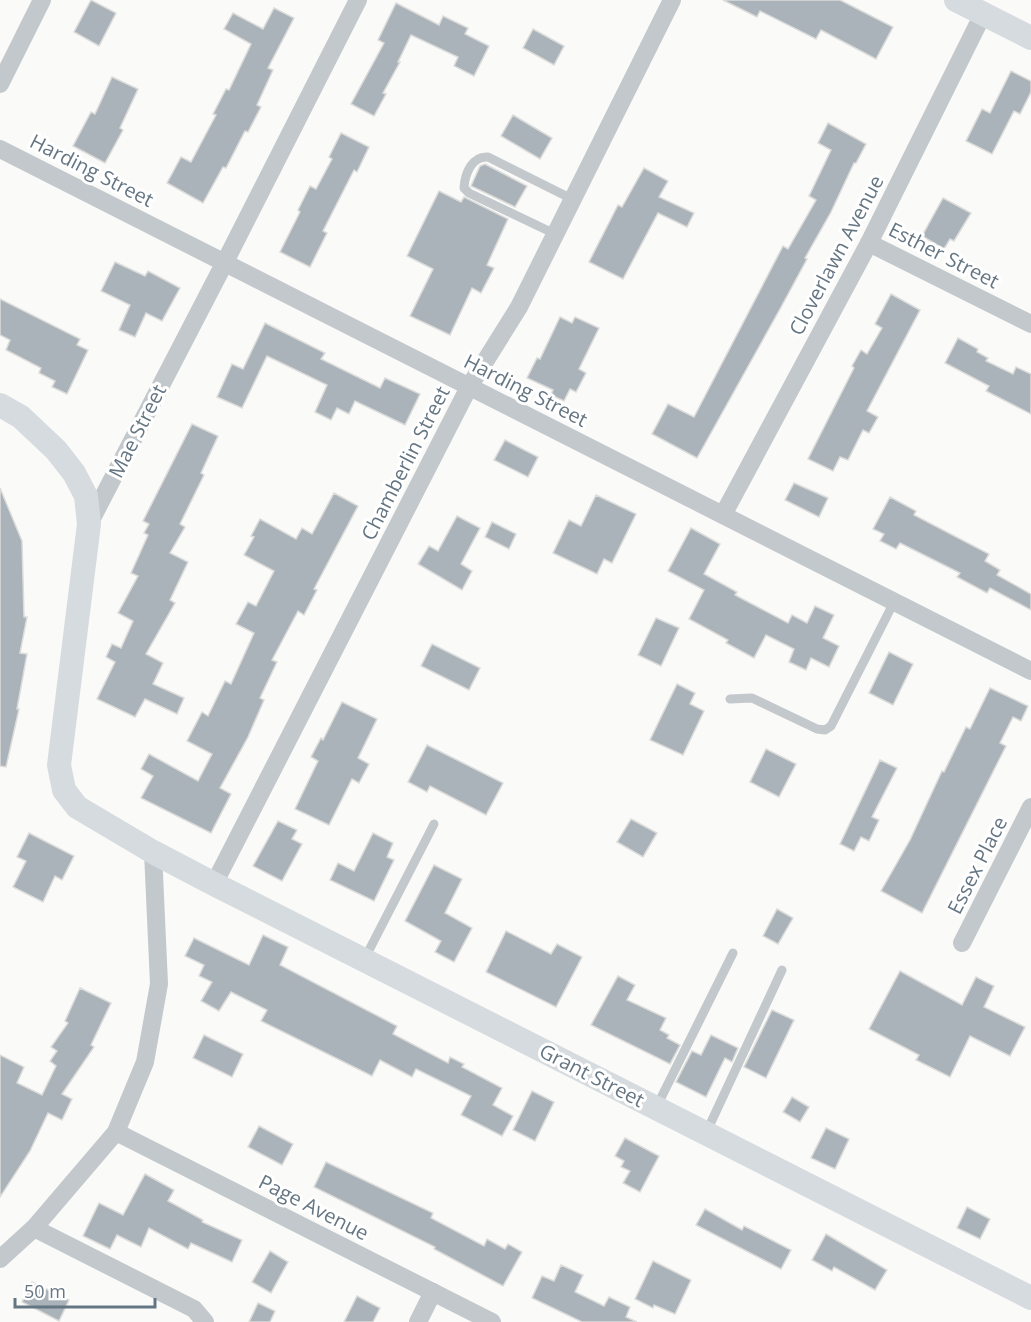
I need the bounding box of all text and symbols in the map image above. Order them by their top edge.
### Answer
street label: Harding Street [26,127,158,213]
street label: Cloverlawn Avenue [782,170,890,340]
street label: Esther Street [884,216,1004,294]
street label: Harding Street [460,347,592,433]
street label: Mae Street [102,380,172,482]
street label: Chamberlin Street [354,381,456,545]
street label: Essex Place [941,812,1013,918]
street label: Grant Street [535,1037,649,1113]
street label: Page Avenue [254,1168,374,1246]
scale bar [15,1271,154,1309]
text: 50 m [24,1279,66,1303]

